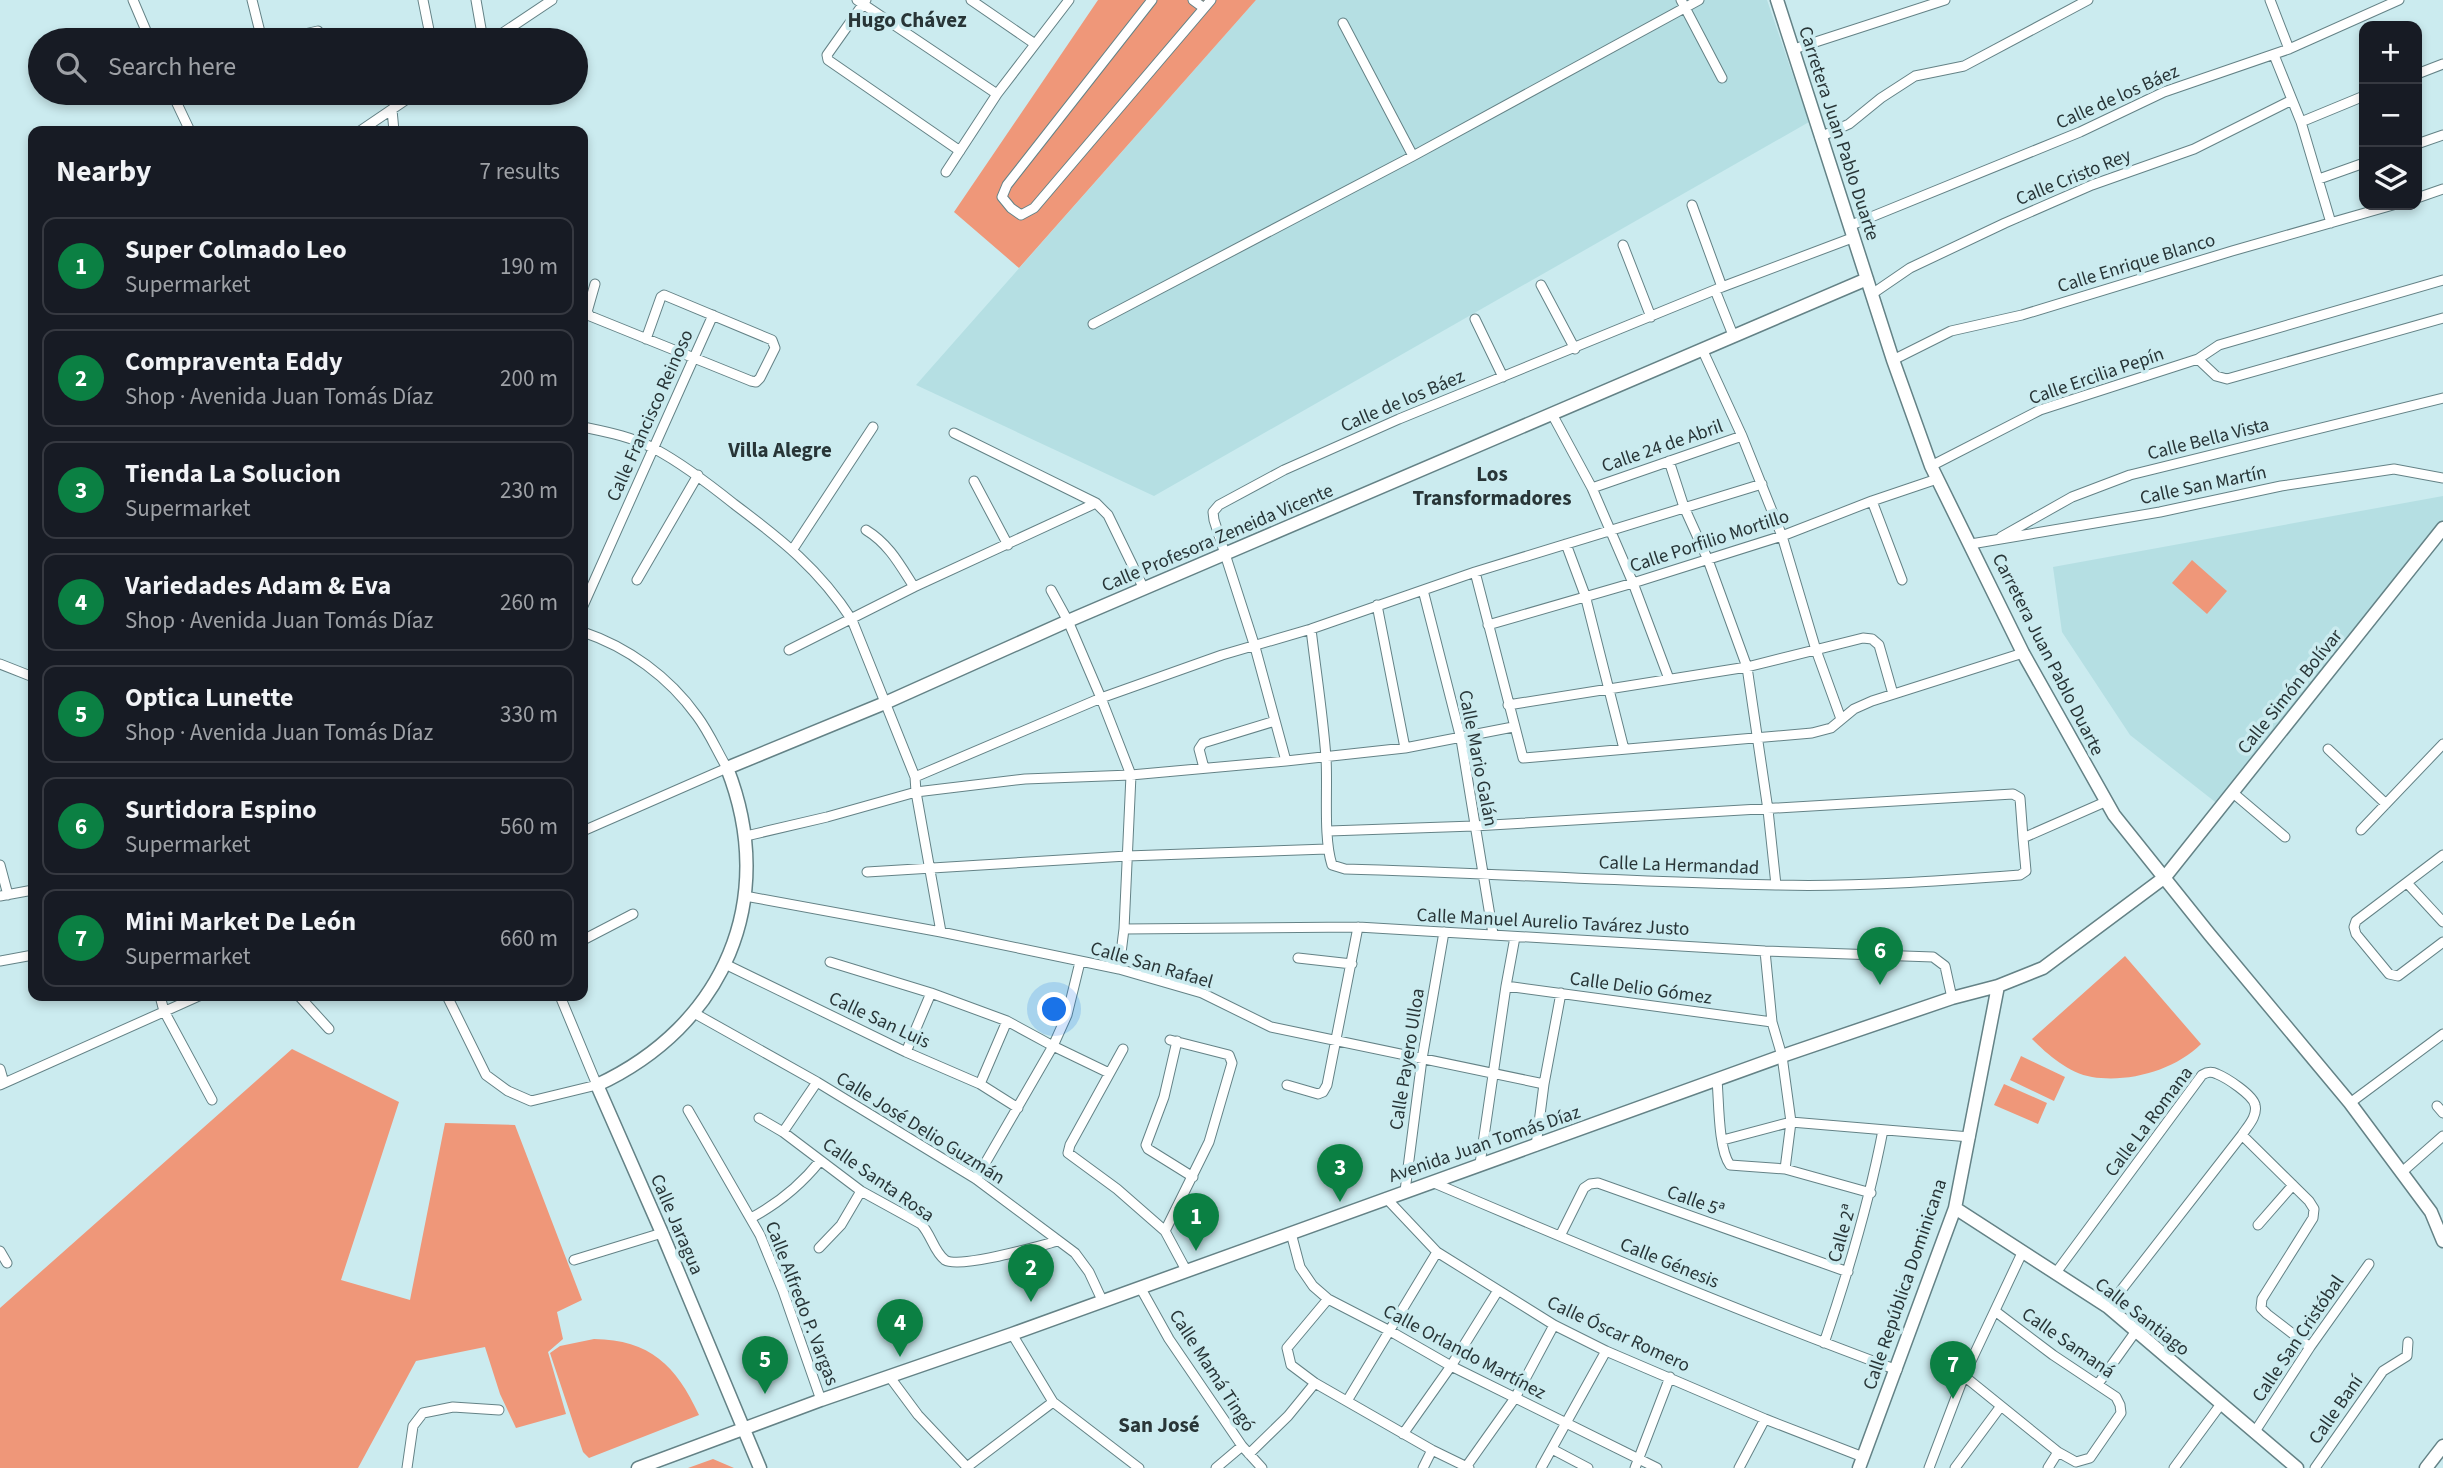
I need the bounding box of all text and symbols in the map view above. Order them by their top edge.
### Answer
district label: Hugo Chávez [847,5,967,35]
map controls [2359,21,2422,210]
button: + [2359,21,2422,84]
street label: Carretera Juan Pablo Duarte [1791,23,1886,244]
search box [28,28,588,105]
icon: search [52,48,90,86]
text: Search here [108,48,236,85]
street label: Calle de los Báez [2052,58,2184,137]
button: − [2359,84,2422,147]
street label: Calle Cristo Rey [2012,142,2135,213]
button: layers [2359,147,2422,210]
text: Nearby [56,150,151,193]
text: 7 results [480,155,560,188]
street label: Calle Enrique Blanco [2054,227,2219,300]
text: Super Colmado Leo [125,231,347,268]
text: 1 [75,250,87,283]
text: 190 m [500,250,558,283]
text: Supermarket [125,268,251,301]
street label: Calle Francisco Reinoso [600,325,700,506]
street label: Calle Ercilia Pepín [2025,341,2168,412]
text: Compraventa Eddy [125,343,342,380]
text: 2 [75,362,87,395]
text: 200 m [500,362,558,395]
street label: Calle de los Báez [1336,363,1469,440]
text: Shop · Avenida Juan Tomás Díaz [125,380,433,413]
street label: Calle Bella Vista [2145,411,2272,468]
street label: Calle 24 de Abril [1598,413,1727,480]
district label: Villa Alegre [727,435,832,465]
text: Tienda La Solucion [125,455,341,492]
district label: Los Transformadores [1413,459,1572,513]
street label: Calle San Martín [2138,459,2269,512]
text: 3 [75,474,87,507]
text: 230 m [500,474,558,507]
street label: Calle Profesora Zeneida Vicente [1098,477,1338,599]
text: Supermarket [125,492,251,525]
street label: Calle Porfilio Mortillo [1626,503,1793,580]
street label: Carretera Juan Pablo Duarte [1985,549,2110,760]
text: Variedades Adam & Eva [125,567,391,604]
text: 4 [75,586,87,619]
text: 260 m [500,586,558,619]
text: Shop · Avenida Juan Tomás Díaz [125,604,433,637]
street label: Calle Simón Bolívar [2231,623,2349,760]
text: Optica Lunette [125,679,293,716]
street label: Calle Mario Galán [1451,688,1504,829]
text: 5 [75,698,87,731]
text: 330 m [500,698,558,731]
text: Shop · Avenida Juan Tomás Díaz [125,716,433,749]
text: Surtidora Espino [125,791,317,828]
text: 6 [75,810,87,843]
text: 560 m [500,810,558,843]
text: Supermarket [125,828,251,861]
street label: Calle La Hermandad [1598,849,1760,882]
street label: Calle Manuel Aurelio Tavárez Justo [1416,902,1690,943]
text: Mini Market De León [125,903,356,940]
text: 7 [75,922,87,955]
text: 660 m [500,922,558,955]
pin: 6 [1857,927,1903,985]
street label: Calle San Rafael [1087,935,1216,996]
text: Supermarket [125,940,251,973]
street label: Calle Delio Gómez [1568,965,1714,1012]
street label: Calle San Luis [824,985,935,1056]
street label: Calle Payero Ulloa [1383,986,1432,1132]
your location [1037,992,1071,1026]
street label: Calle La Romana [2099,1061,2200,1183]
street label: Calle José Delio Guzmán [831,1065,1010,1191]
street label: Avenida Juan Tomás Díaz [1385,1099,1584,1190]
street label: Calle Santa Rosa [817,1132,940,1229]
pin: 3 [1317,1144,1363,1202]
street label: Calle Jaragua [643,1170,710,1279]
street label: Calle República Dominicana [1857,1175,1954,1394]
street label: Calle 5ª [1663,1179,1728,1224]
pin: 1 [1173,1193,1219,1251]
street label: Calle 2ª [1821,1201,1864,1266]
street label: Calle Alfredo P. Vargas [758,1218,845,1390]
street label: Calle Génesis [1616,1231,1723,1296]
pin: 2 [1008,1244,1054,1302]
street label: Calle San Cristóbal [2246,1270,2351,1408]
street label: Calle Santiago [2089,1272,2195,1363]
street label: Calle Óscar Romero [1542,1289,1694,1379]
street label: Calle Orlando Martínez [1378,1298,1551,1407]
pin: 4 [877,1299,923,1357]
street label: Calle Samaná [2016,1301,2120,1385]
street label: Calle Mamá Tingó [1162,1304,1261,1437]
pin: 5 [742,1336,788,1394]
pin: 7 [1930,1341,1976,1399]
street label: Calle Baní [2302,1369,2371,1450]
district label: San José [1118,1410,1200,1440]

